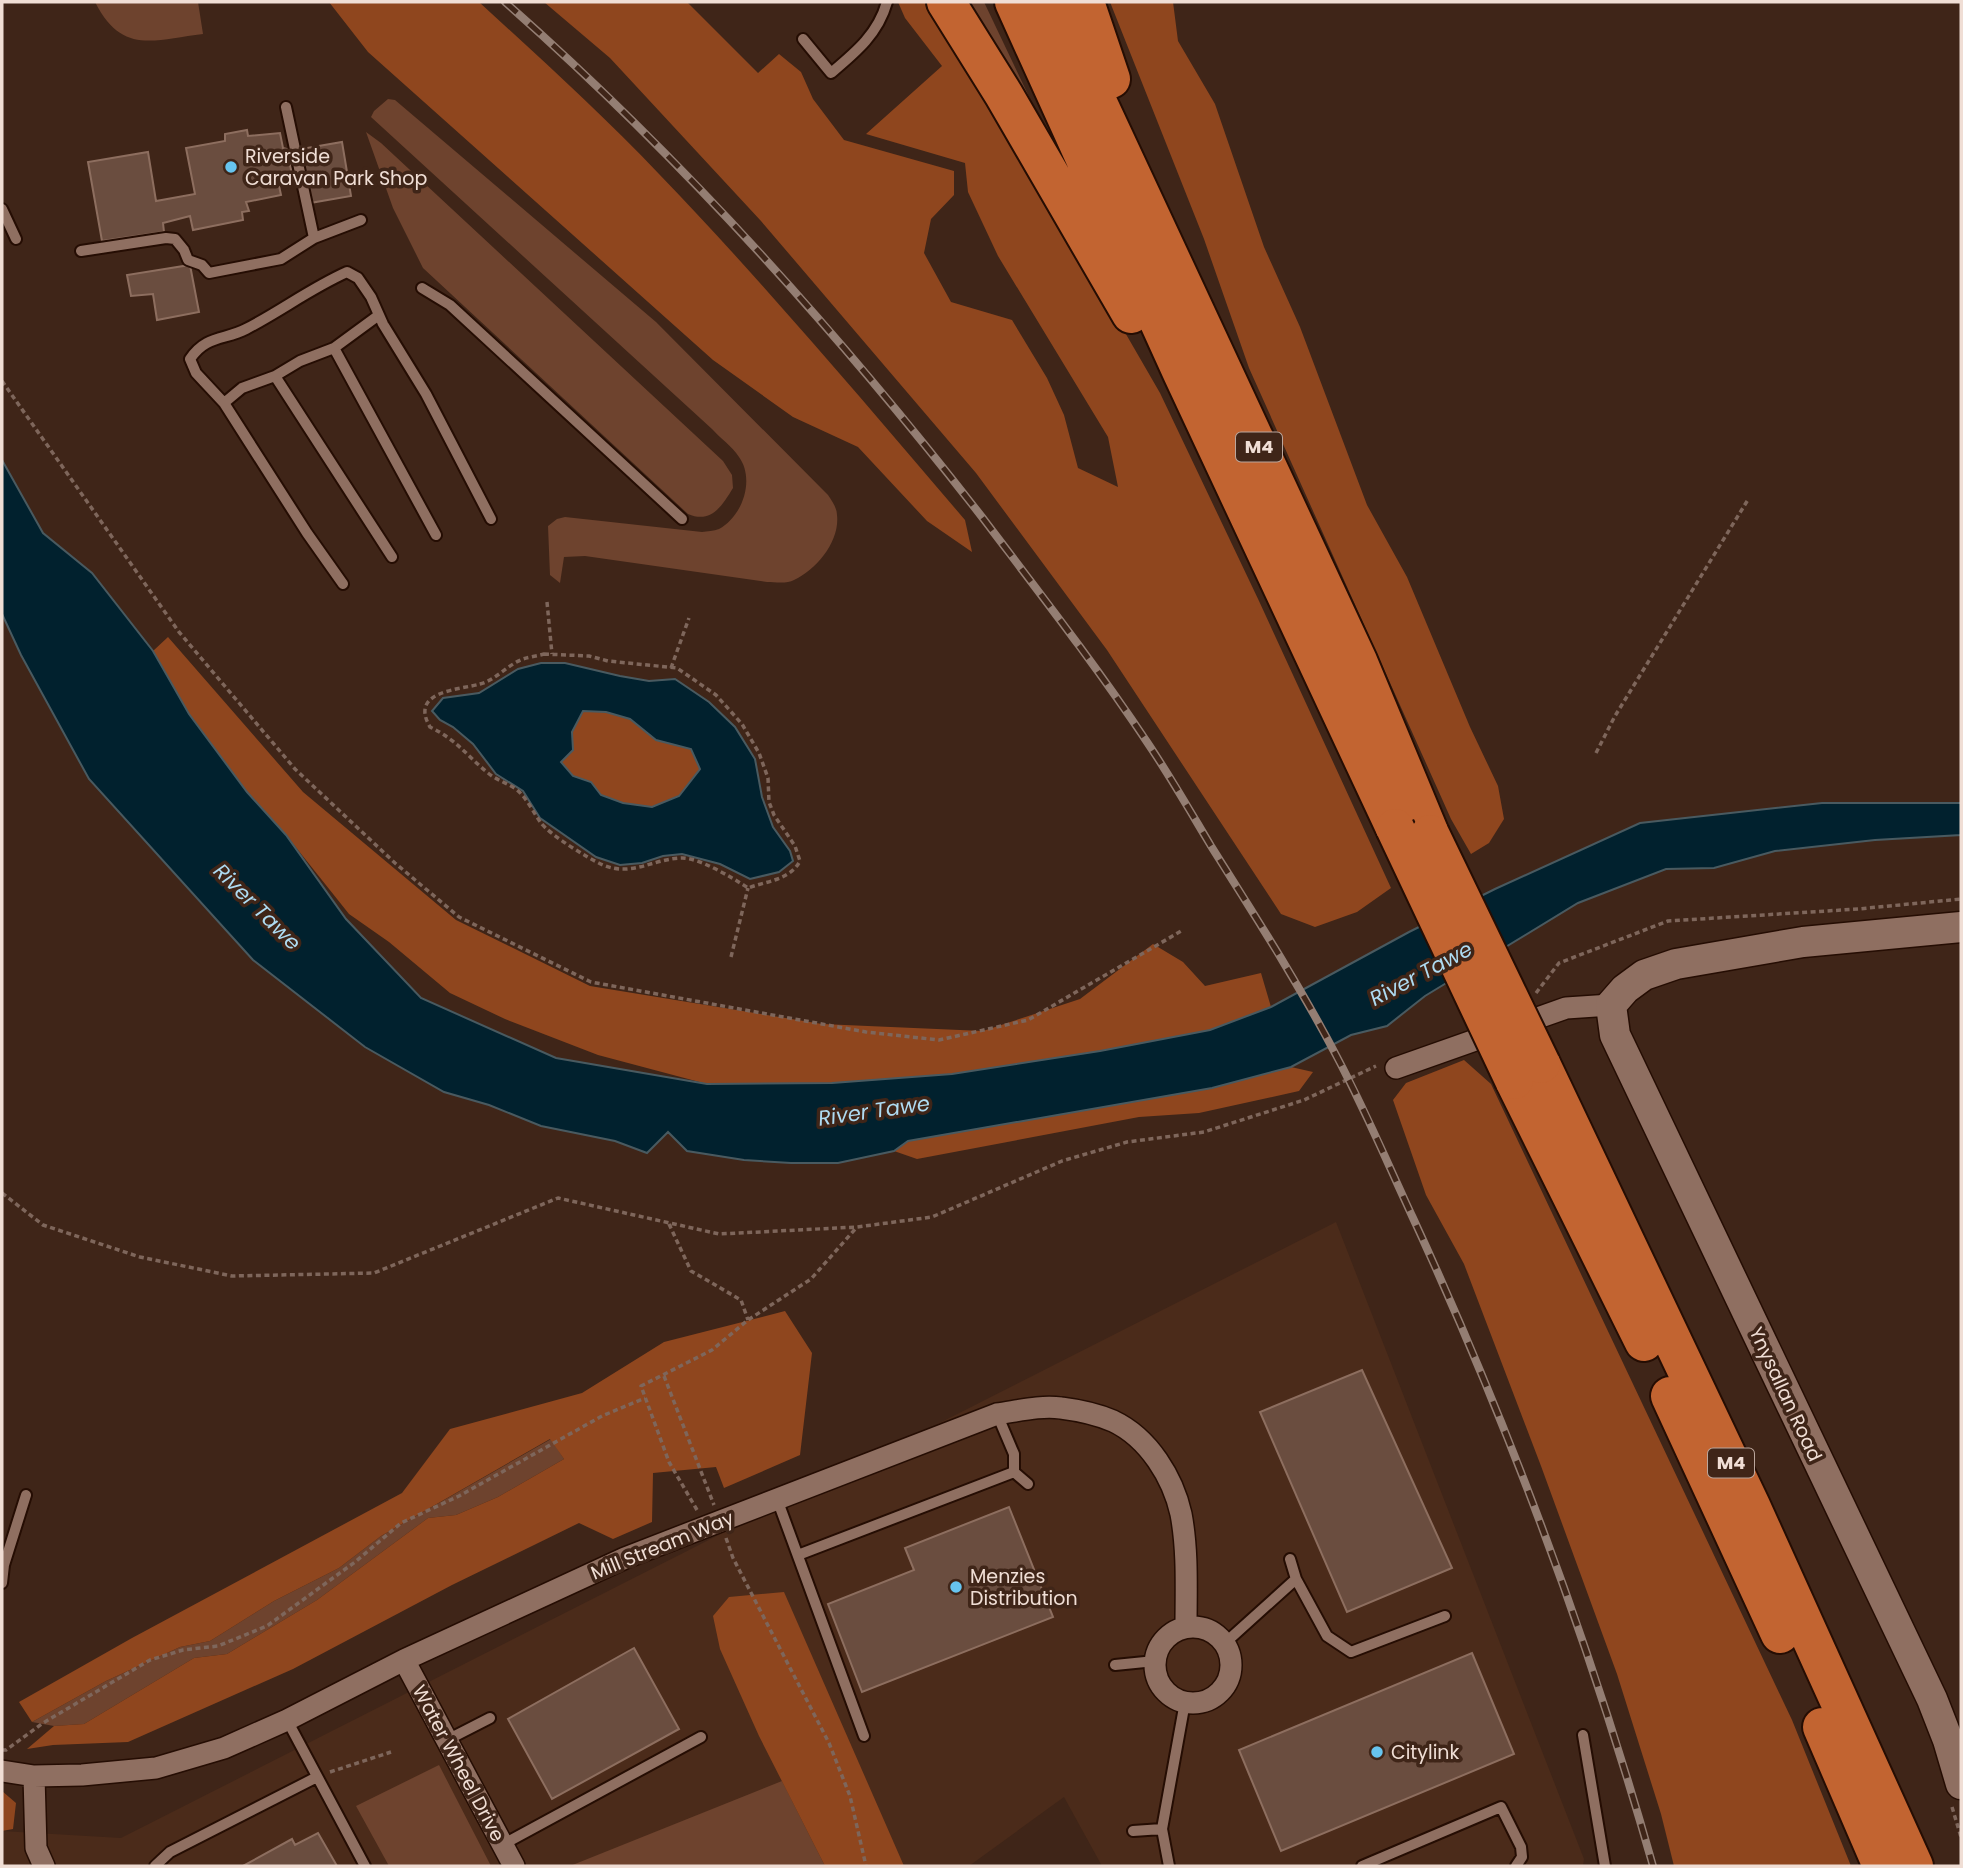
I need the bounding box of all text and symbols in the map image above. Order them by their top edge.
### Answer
place label: Riverside Caravan Park Shop [245,143,427,192]
marker: Riverside Caravan Park Shop [223,159,239,175]
road number: M4 [1236,432,1282,462]
water label: River Tawe [207,857,307,957]
water label: River Tawe [1364,934,1477,1013]
water label: River Tawe [816,1088,932,1133]
street label: Ynysallan Road [1743,1323,1829,1466]
road number: M4 [1708,1448,1754,1478]
street label: Mill Stream Way [587,1504,738,1586]
place label: Menzies Distribution [970,1563,1078,1612]
marker: Menzies Distribution [948,1579,964,1595]
street label: Water Wheel Drive [406,1680,511,1846]
place label: Citylink [1391,1739,1459,1766]
marker: Citylink [1369,1744,1385,1760]

